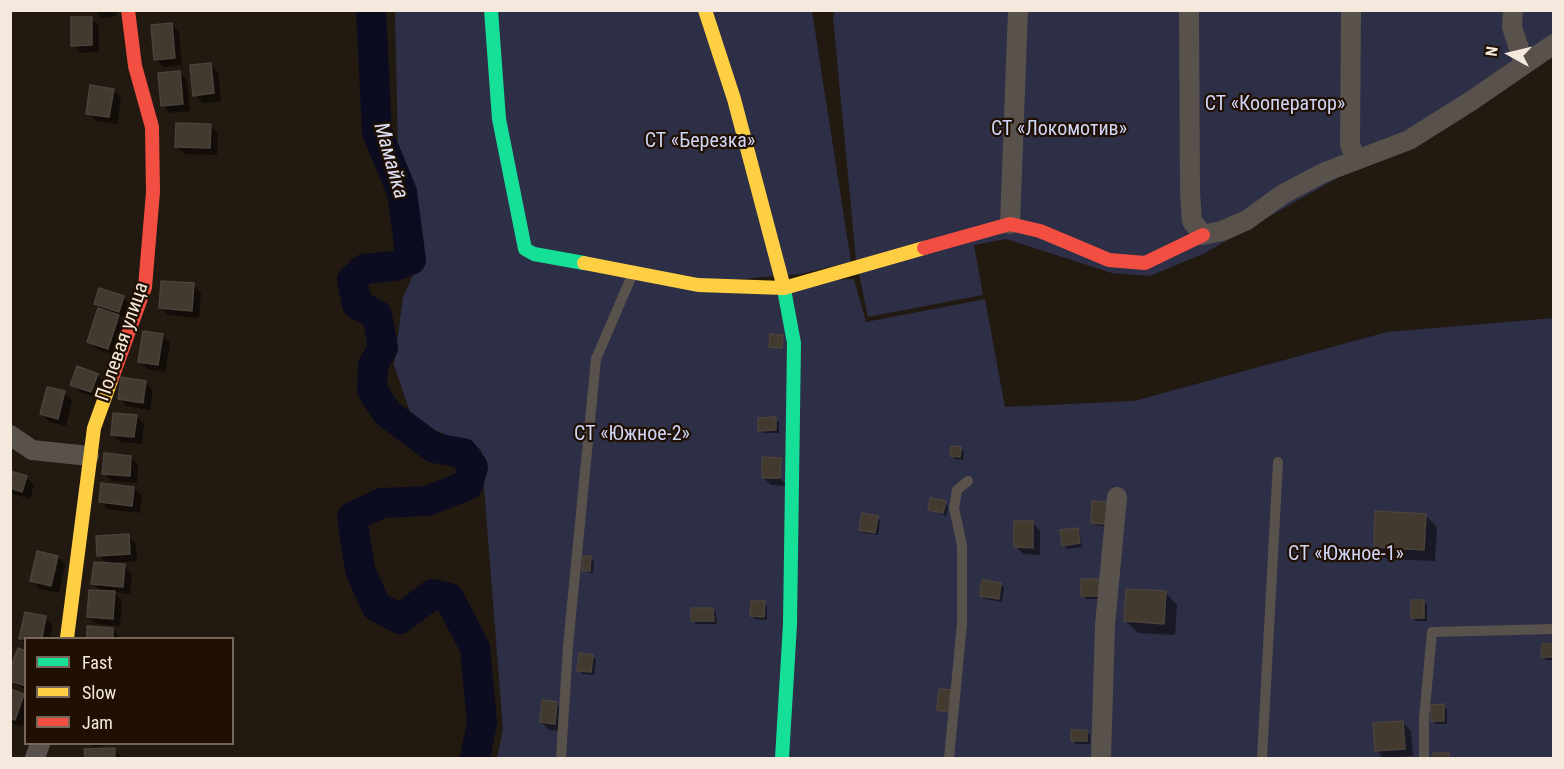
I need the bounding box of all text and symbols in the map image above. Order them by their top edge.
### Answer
north arrow [1480,24,1540,84]
text: N [1482,45,1502,58]
park label: СТ «Кооператор» [1205,93,1345,117]
park label: СТ «Локомотив» [991,118,1127,142]
water label: Мамайка [367,120,413,202]
park label: СТ «Березка» [645,130,755,154]
street label: Полевая улица [91,279,155,405]
park label: СТ «Южное-2» [574,423,690,447]
park label: СТ «Южное-1» [1288,543,1404,567]
legend [24,637,234,745]
text: Fast [82,652,113,673]
text: Slow [82,682,116,703]
text: Jam [82,712,113,733]

